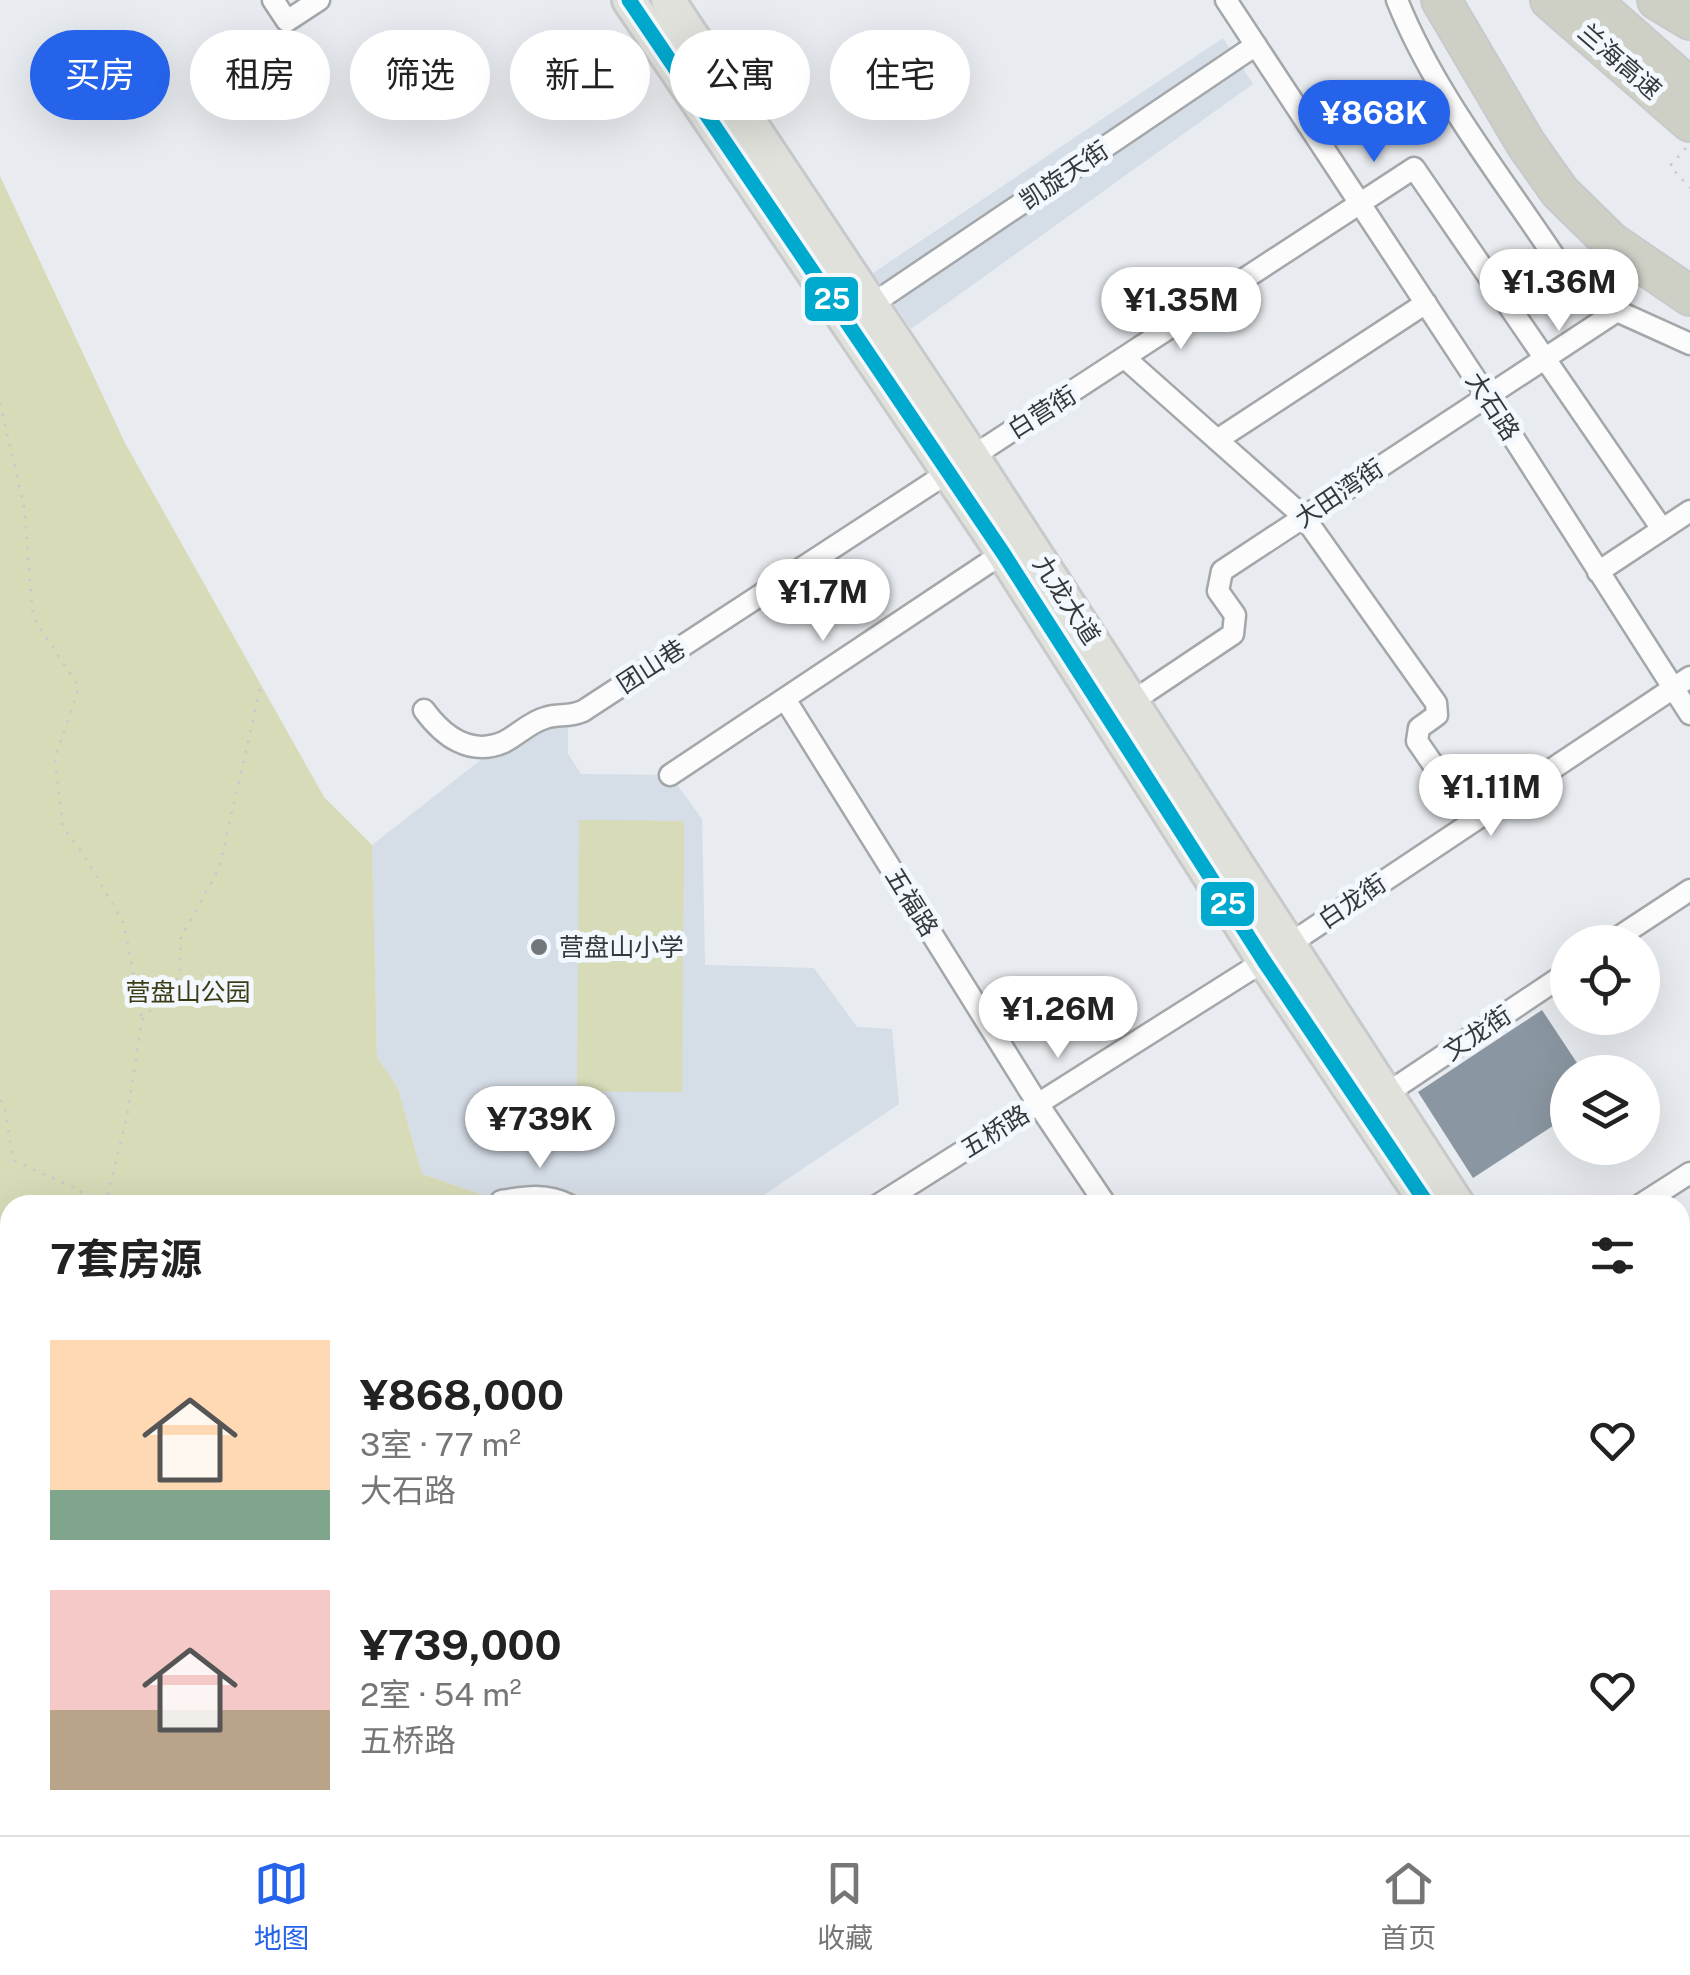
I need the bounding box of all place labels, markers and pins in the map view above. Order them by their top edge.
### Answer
pin: ¥868K [1304,80,1444,165]
pin: ¥1.36M [1478,249,1640,334]
pin: ¥1.35M [1100,267,1262,352]
pin: ¥1.7M [753,559,893,644]
pin: ¥1.11M [1410,754,1572,839]
place label: 营盘山小学 [559,932,684,962]
marker: 营盘山小学 [528,936,550,958]
pin: ¥1.26M [977,976,1139,1061]
pin: ¥739K [470,1086,610,1171]

